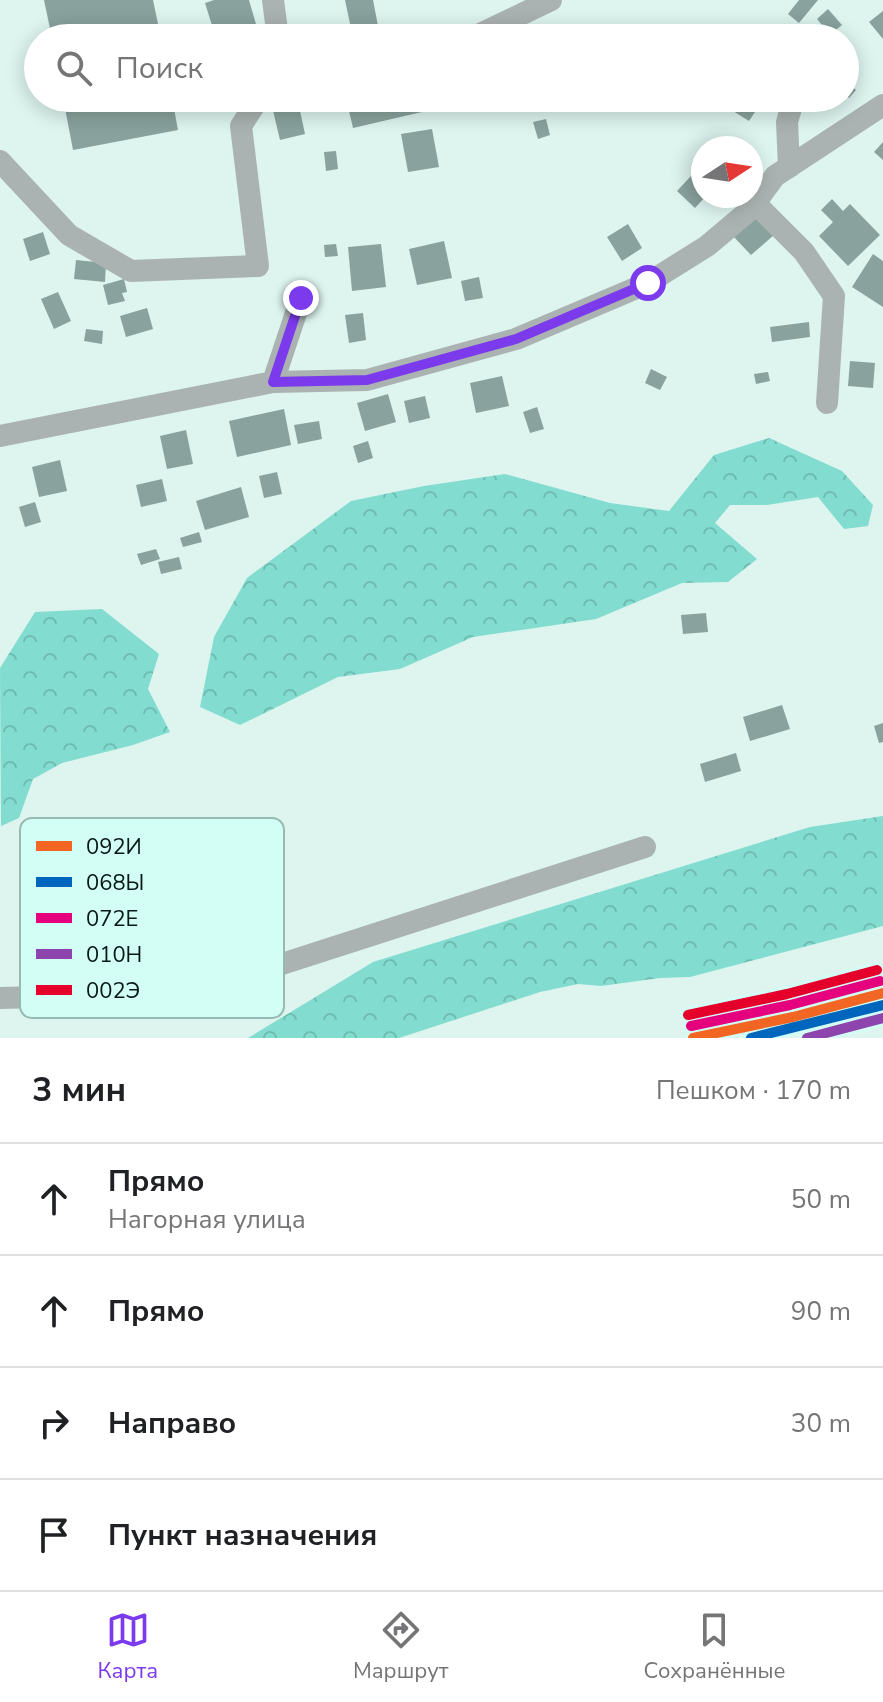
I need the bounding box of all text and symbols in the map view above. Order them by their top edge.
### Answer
search box [24,24,859,112]
icon: search [52,46,96,90]
text: Поиск [116,48,203,89]
north arrow [691,136,763,208]
route start [630,265,666,301]
route end [283,280,319,316]
legend [20,818,284,1018]
text: 092И [86,832,142,862]
text: 068Ы [86,868,144,898]
text: 072Е [86,904,138,934]
text: 010Н [86,940,142,970]
text: 002Э [86,976,140,1006]
text: 3 мин [32,1067,126,1113]
text: Пешком · 170 m [656,1073,851,1108]
text: Прямо [108,1161,205,1202]
icon: ahead [32,1177,76,1221]
text: 50 m [791,1182,851,1217]
text: Нагорная улица [108,1202,306,1237]
icon: ahead [32,1289,76,1333]
text: Прямо [108,1291,205,1332]
text: 90 m [791,1294,851,1329]
icon: right [32,1401,76,1445]
text: Направо [108,1403,236,1444]
text: 30 m [791,1406,851,1441]
icon: arrive [32,1513,76,1557]
text: Пункт назначения [108,1515,377,1556]
tab: Карта [97,1608,158,1686]
tab: Маршрут [353,1608,449,1686]
tab: Сохранённые [643,1608,786,1686]

